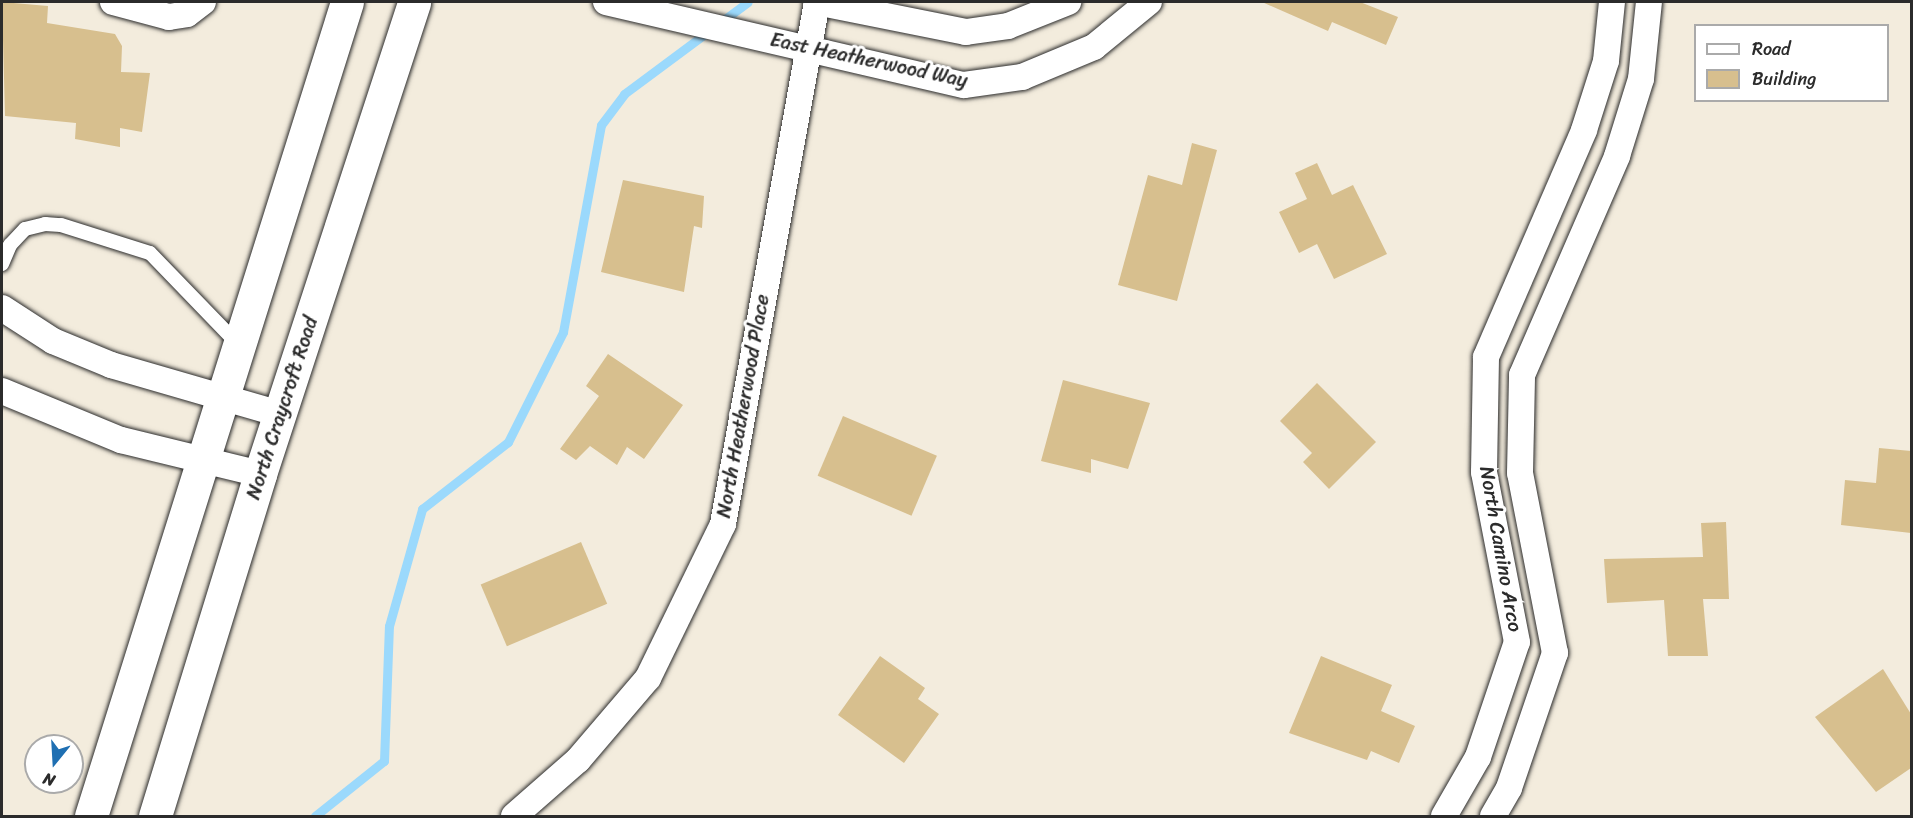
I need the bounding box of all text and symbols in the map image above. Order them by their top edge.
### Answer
legend [1694,24,1889,102]
street label: East Heatherwood Way [768,27,970,93]
text: Road [1752,33,1791,65]
text: Building [1752,63,1816,95]
street label: North Heatherwood Place [712,293,774,519]
street label: North Craycroft Road [241,313,323,503]
street label: North Camino Arco [1475,464,1527,634]
north arrow [24,734,84,794]
text: N [39,764,59,795]

